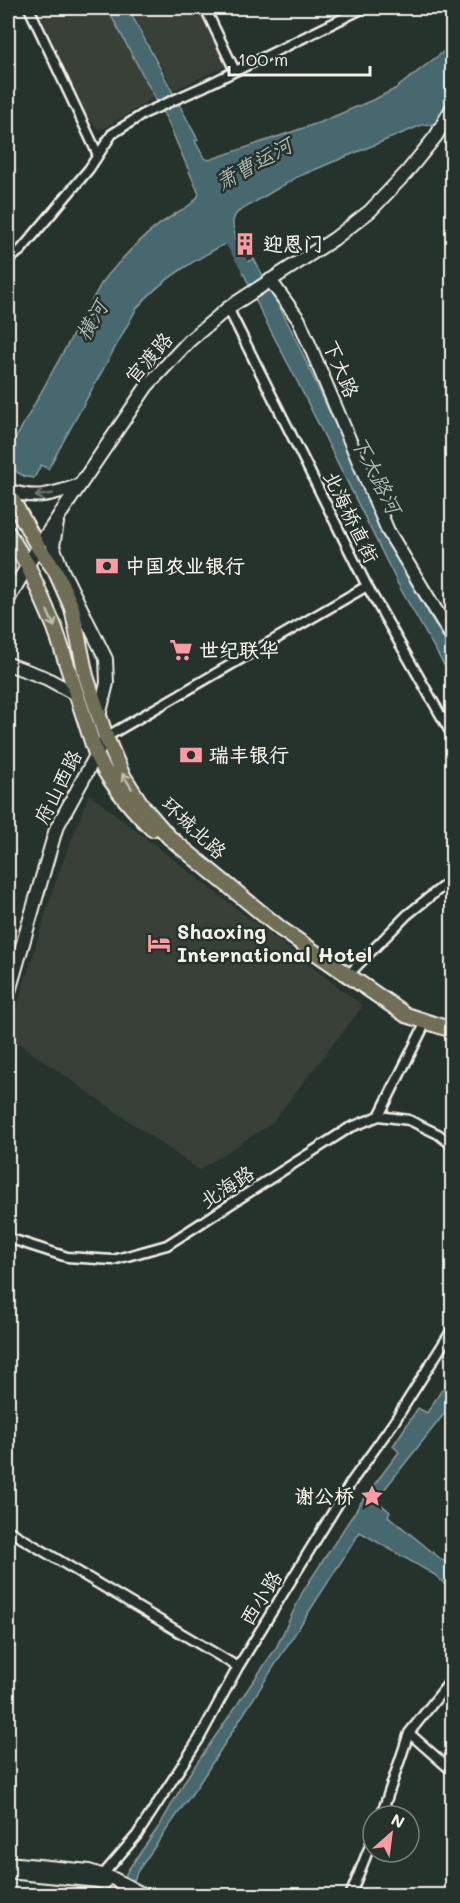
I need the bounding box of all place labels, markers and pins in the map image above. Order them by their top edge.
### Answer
place label: 迎恩门 [263,230,323,256]
building icon: 迎恩门 [232,231,258,257]
place label: 中国农业银行 [125,552,245,578]
bank icon: 中国农业银行 [94,553,120,579]
place label: 世纪联华 [199,636,279,662]
supermarket icon: 世纪联华 [168,637,194,663]
place label: 瑞丰银行 [209,741,289,767]
bank icon: 瑞丰银行 [178,742,204,768]
place label: Shaoxing International Hotel [177,918,372,967]
hotel icon: Shaoxing International Hotel [146,930,172,956]
place label: 谢公桥 [294,1482,354,1508]
place icon: 谢公桥 [359,1483,385,1509]

